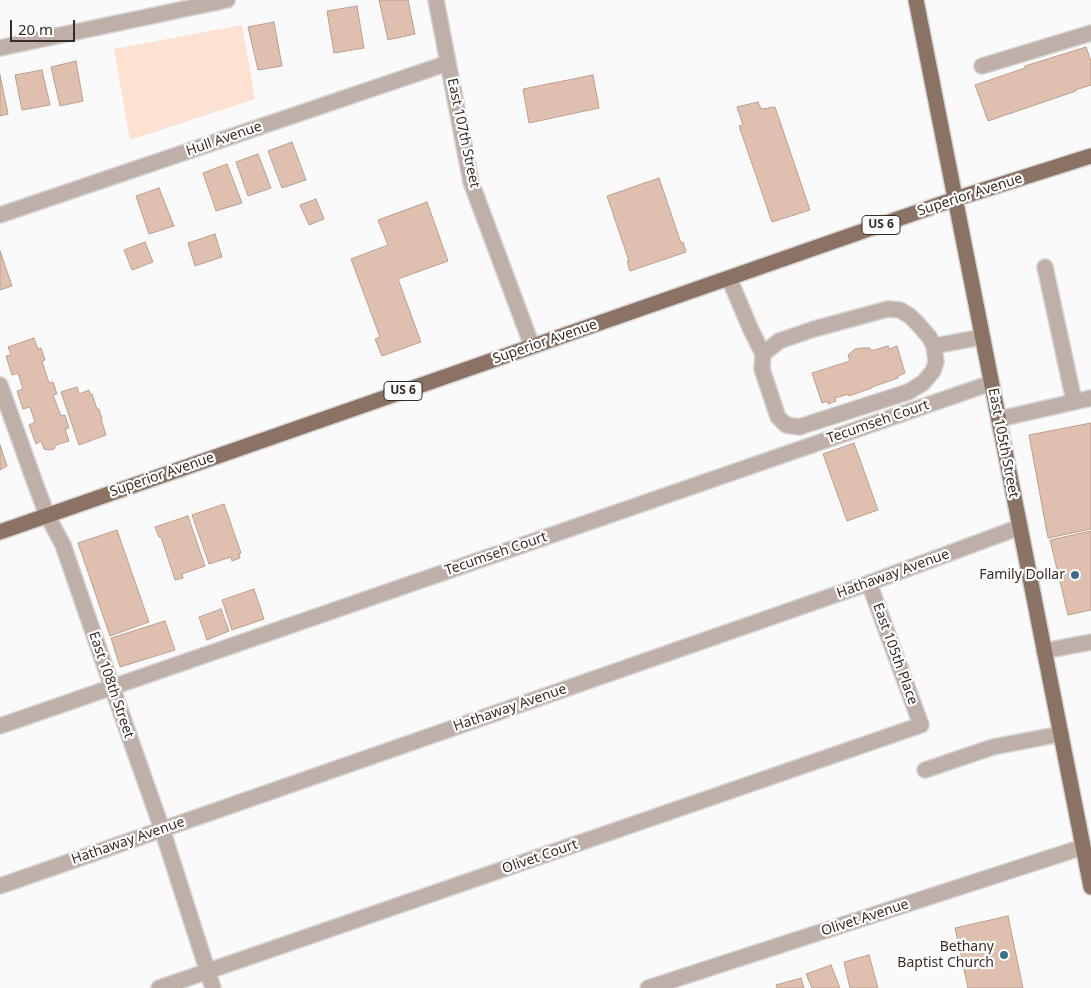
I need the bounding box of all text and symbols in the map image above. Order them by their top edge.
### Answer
scale bar [12,10,78,42]
text: 20 m [18,19,53,39]
street label: East 107th Street [443,77,483,189]
street label: Hull Avenue [184,118,264,160]
street label: Superior Avenue [915,170,1025,220]
road number: US 6 [862,216,900,234]
street label: Superior Avenue [491,316,599,368]
road number: US 6 [384,382,422,401]
street label: East 105th Street [984,387,1022,499]
street label: Tecumseh Court [825,397,931,447]
street label: Superior Avenue [108,449,216,501]
street label: Tecumseh Court [443,529,549,579]
street label: Hathaway Avenue [834,546,952,602]
place label: Family Dollar [979,567,1065,583]
marker: Family Dollar [1069,569,1081,581]
street label: East 105th Place [869,601,921,707]
street label: East 108th Street [85,630,137,740]
street label: Hathaway Avenue [451,681,569,735]
street label: Hathaway Avenue [69,814,187,868]
street label: Olivet Court [500,836,580,878]
street label: Olivet Avenue [819,896,911,940]
place label: Bethany Baptist Church [897,939,994,972]
marker: Bethany Baptist Church [998,949,1010,961]

